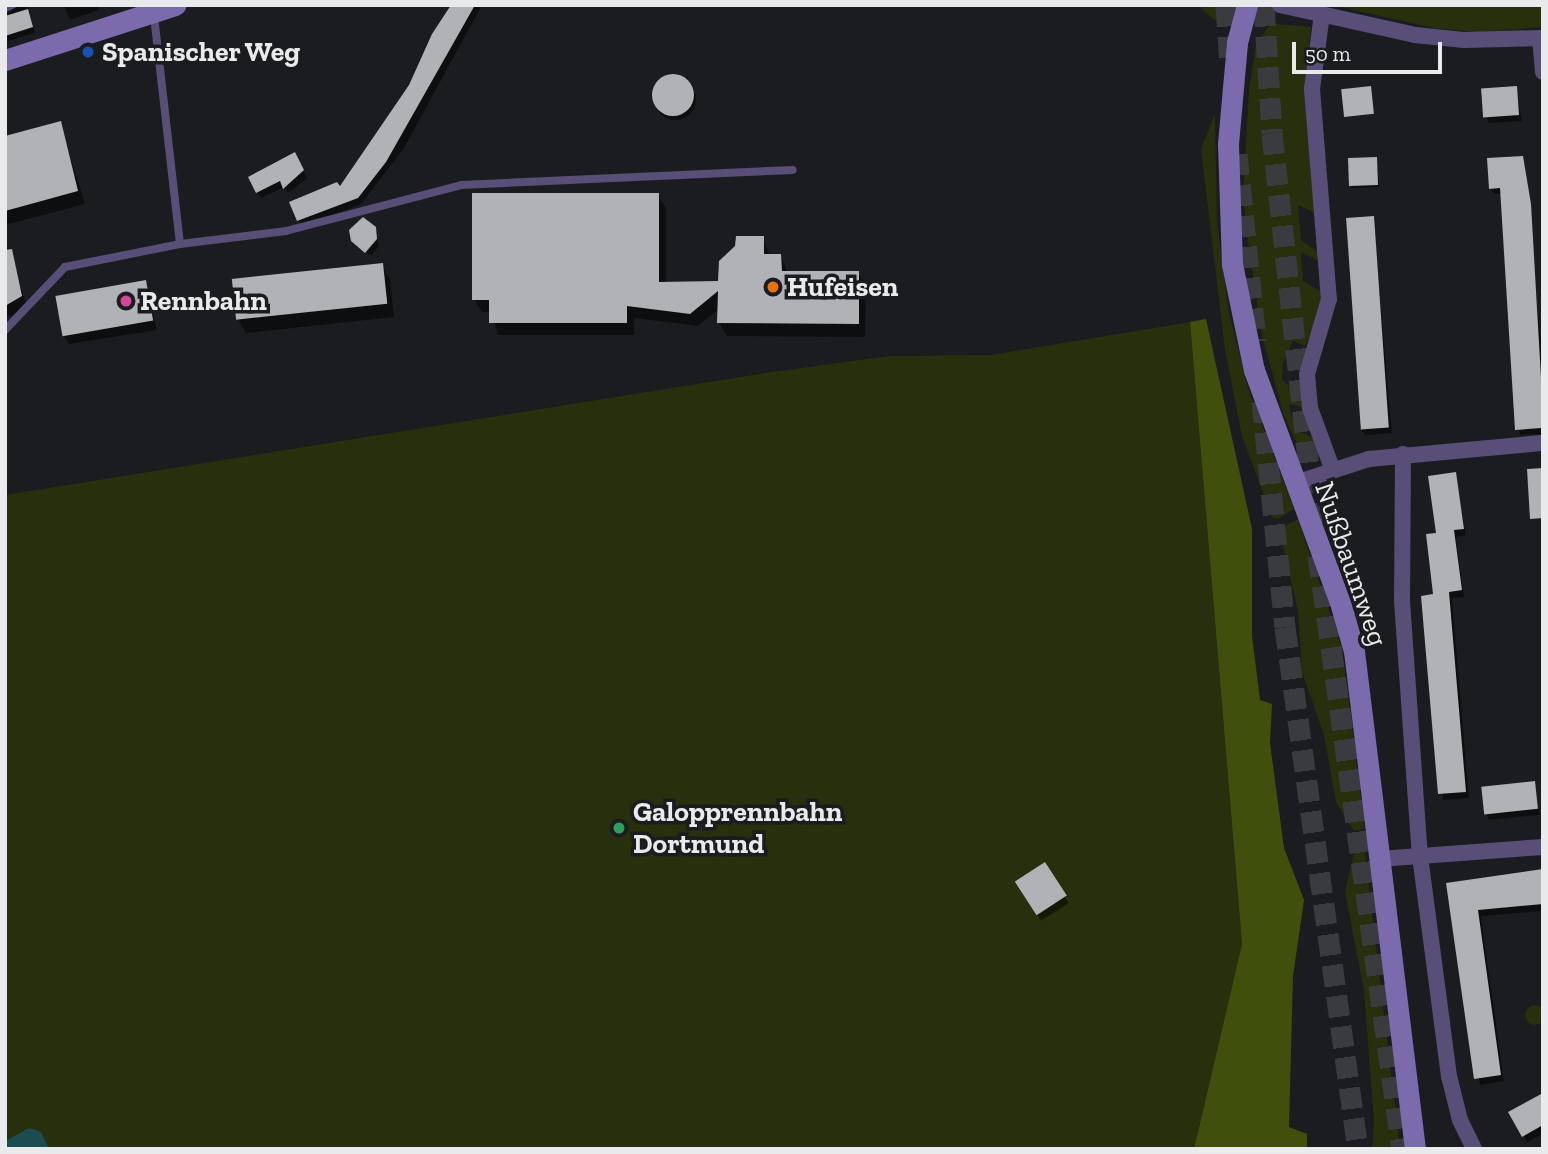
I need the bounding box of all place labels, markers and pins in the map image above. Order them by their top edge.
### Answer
place label: Spanischer Weg [102,35,302,69]
marker: Spanischer Weg [80,44,96,60]
place label: Hufeisen [787,270,898,304]
marker: Hufeisen [765,279,781,295]
place label: Rennbahn [140,284,267,318]
marker: Rennbahn [118,293,134,309]
place label: Galopprennbahn Dortmund [633,795,842,861]
marker: Galopprennbahn Dortmund [611,820,627,836]

